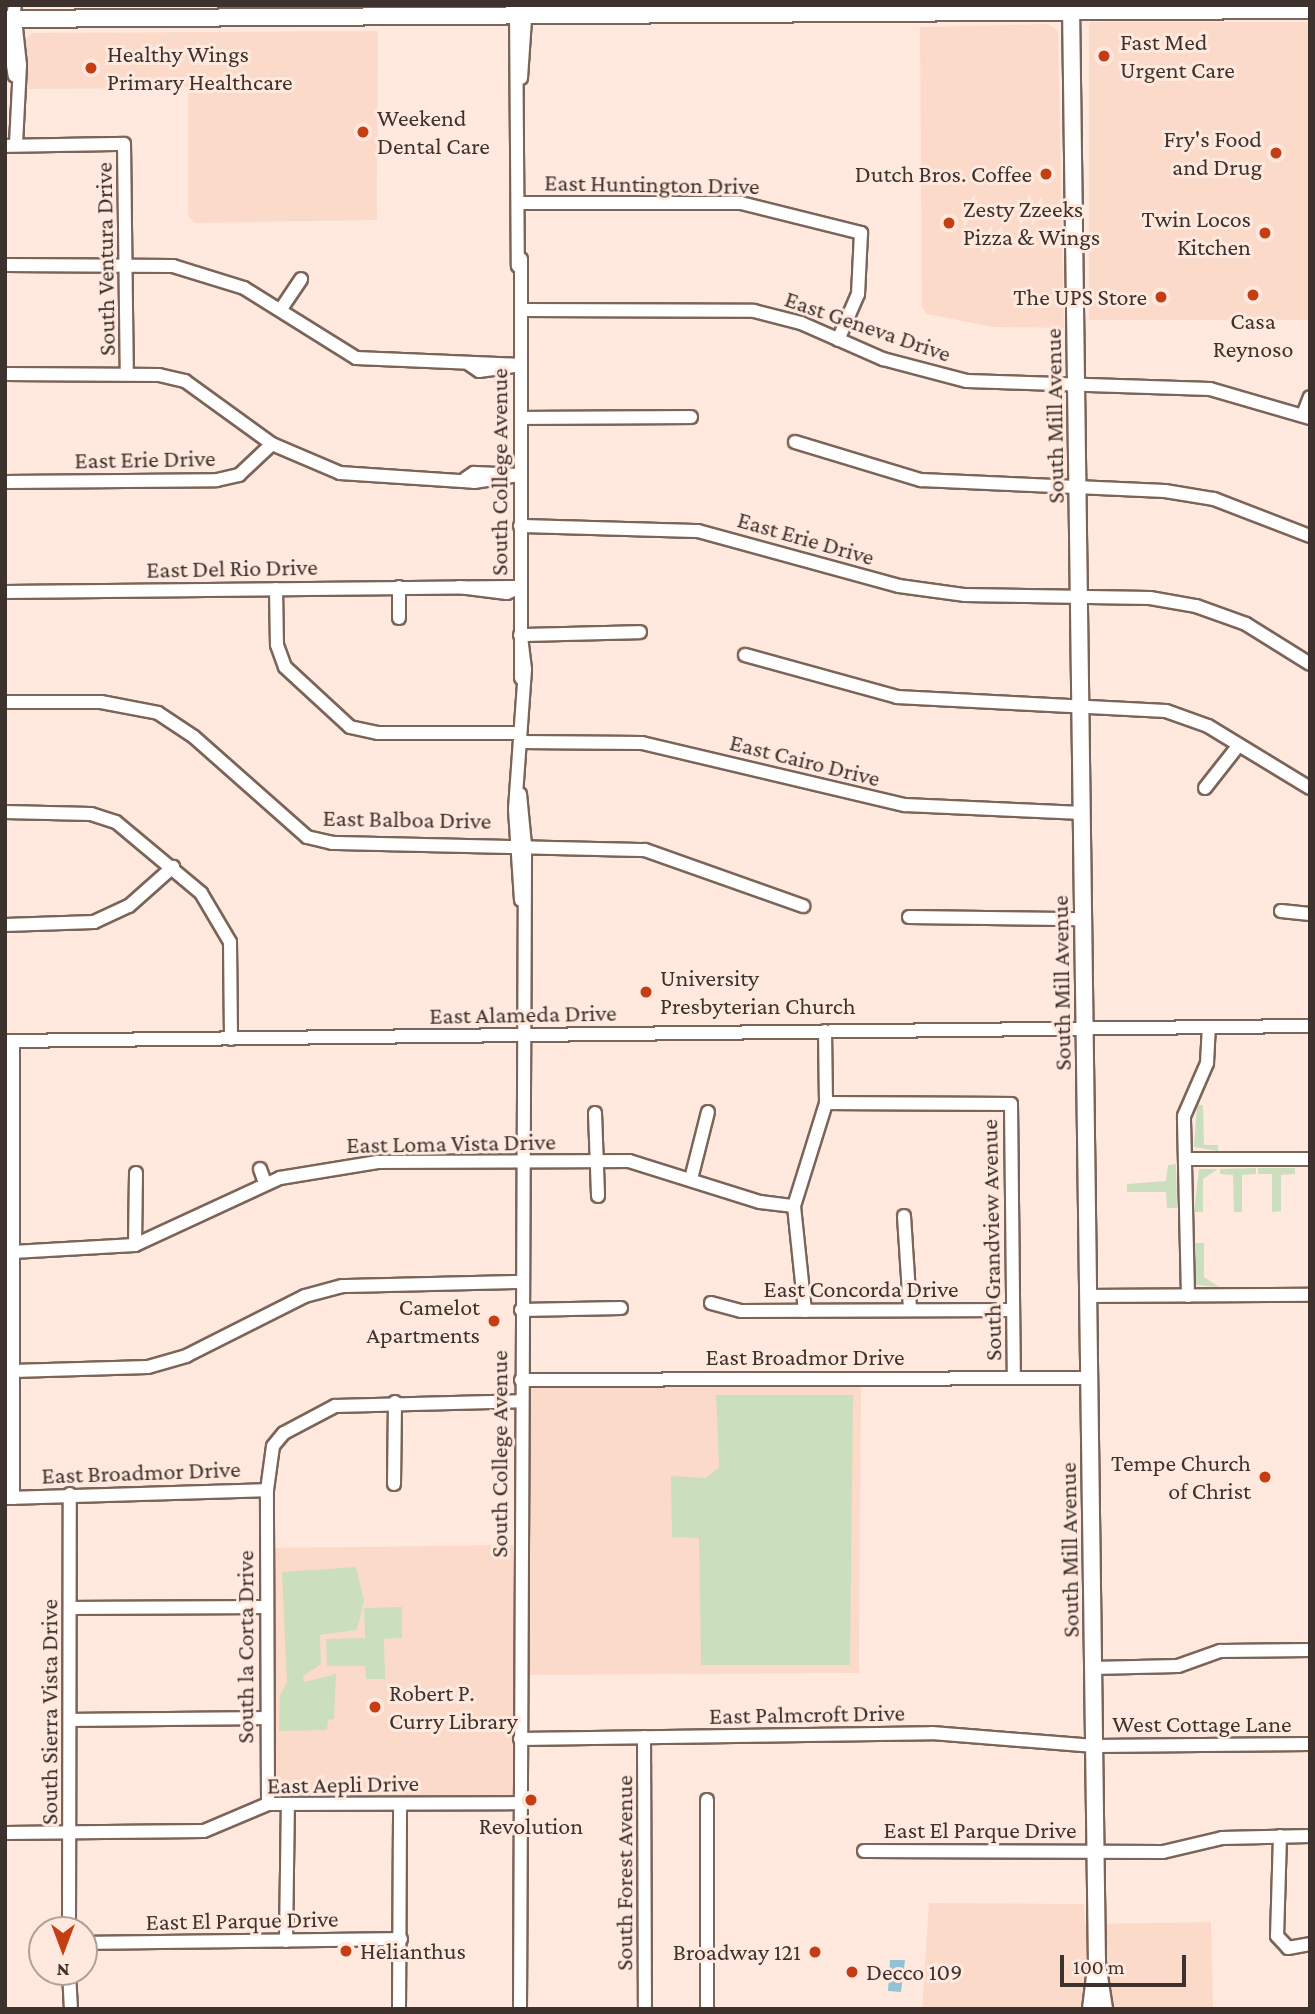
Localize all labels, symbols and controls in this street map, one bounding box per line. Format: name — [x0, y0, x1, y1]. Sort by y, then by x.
place label: Fast Med Urgent Care — [1120, 28, 1235, 84]
place label: Healthy Wings Primary Healthcare — [107, 40, 293, 96]
marker: Fast Med Urgent Care — [1094, 46, 1114, 66]
marker: Healthy Wings Primary Healthcare — [81, 58, 101, 78]
place label: Weekend Dental Care — [377, 104, 490, 160]
marker: Weekend Dental Care — [355, 124, 371, 140]
place label: Fry's Food and Drug — [1164, 125, 1262, 181]
marker: Fry's Food and Drug — [1268, 145, 1284, 161]
place label: Dutch Bros. Coffee — [855, 160, 1032, 188]
street label: South Ventura Drive — [89, 162, 121, 356]
marker: Dutch Bros. Coffee — [1038, 166, 1054, 182]
street label: East Huntington Drive — [544, 168, 760, 200]
place label: Zesty Zzeeks Pizza & Wings — [963, 195, 1100, 251]
place label: Twin Locos Kitchen — [1142, 205, 1251, 261]
marker: Zesty Zzeeks Pizza & Wings — [941, 215, 957, 231]
marker: Twin Locos Kitchen — [1257, 225, 1273, 241]
place label: The UPS Store — [1013, 283, 1147, 311]
street label: East Geneva Drive — [781, 284, 955, 368]
marker: Casa Reynoso — [1245, 287, 1261, 303]
marker: The UPS Store — [1153, 289, 1169, 305]
place label: Casa Reynoso — [1213, 307, 1293, 363]
street label: South Mill Avenue — [1038, 328, 1070, 504]
street label: South College Avenue — [485, 368, 513, 576]
street label: East Erie Drive — [74, 443, 216, 475]
street label: East Erie Drive — [734, 505, 878, 571]
street label: East Del Rio Drive — [146, 552, 318, 584]
street label: East Cairo Drive — [727, 727, 883, 793]
street label: East Balboa Drive — [322, 803, 492, 835]
street label: South Mill Avenue — [1045, 895, 1077, 1071]
place label: University Presbyterian Church — [660, 964, 856, 1020]
marker: University Presbyterian Church — [638, 984, 654, 1000]
street label: East Alameda Drive — [429, 998, 617, 1030]
street label: South Grandview Avenue — [974, 1119, 1008, 1361]
street label: East Loma Vista Drive — [346, 1127, 556, 1159]
street label: East Concorda Drive — [763, 1275, 959, 1303]
place label: Camelot Apartments — [366, 1293, 480, 1349]
marker: Camelot Apartments — [486, 1313, 502, 1329]
street label: East Broadmor Drive — [705, 1343, 905, 1371]
street label: South College Avenue — [485, 1350, 513, 1558]
place label: Tempe Church of Christ — [1111, 1449, 1251, 1505]
street label: East Broadmor Drive — [41, 1454, 241, 1490]
street label: South Mill Avenue — [1053, 1462, 1085, 1638]
marker: Tempe Church of Christ — [1257, 1469, 1273, 1485]
street label: South la Corta Drive — [231, 1550, 259, 1744]
street label: South Sierra Vista Drive — [35, 1599, 63, 1825]
place label: Robert P. Curry Library — [389, 1679, 518, 1735]
street label: East Palmcroft Drive — [709, 1698, 905, 1730]
marker: Robert P. Curry Library — [367, 1699, 383, 1715]
street label: West Cottage Lane — [1112, 1710, 1292, 1738]
street label: East Aepli Drive — [267, 1768, 419, 1800]
street label: South Forest Avenue — [610, 1775, 638, 1971]
marker: Revolution — [523, 1792, 539, 1808]
place label: Revolution — [479, 1812, 583, 1840]
street label: East El Parque Drive — [884, 1816, 1076, 1844]
street label: East El Parque Drive — [145, 1904, 339, 1936]
north arrow — [28, 1916, 98, 1986]
place label: Helianthus — [360, 1937, 466, 1965]
place label: Broadway 121 — [673, 1938, 801, 1966]
scale bar — [1063, 1940, 1189, 1984]
marker: Helianthus — [338, 1943, 354, 1959]
marker: Broadway 121 — [807, 1944, 823, 1960]
text: 100 m — [1073, 1955, 1125, 1979]
place label: Decco 109 — [866, 1958, 962, 1986]
text: N — [57, 1960, 69, 1981]
marker: Decco 109 — [844, 1964, 860, 1980]

